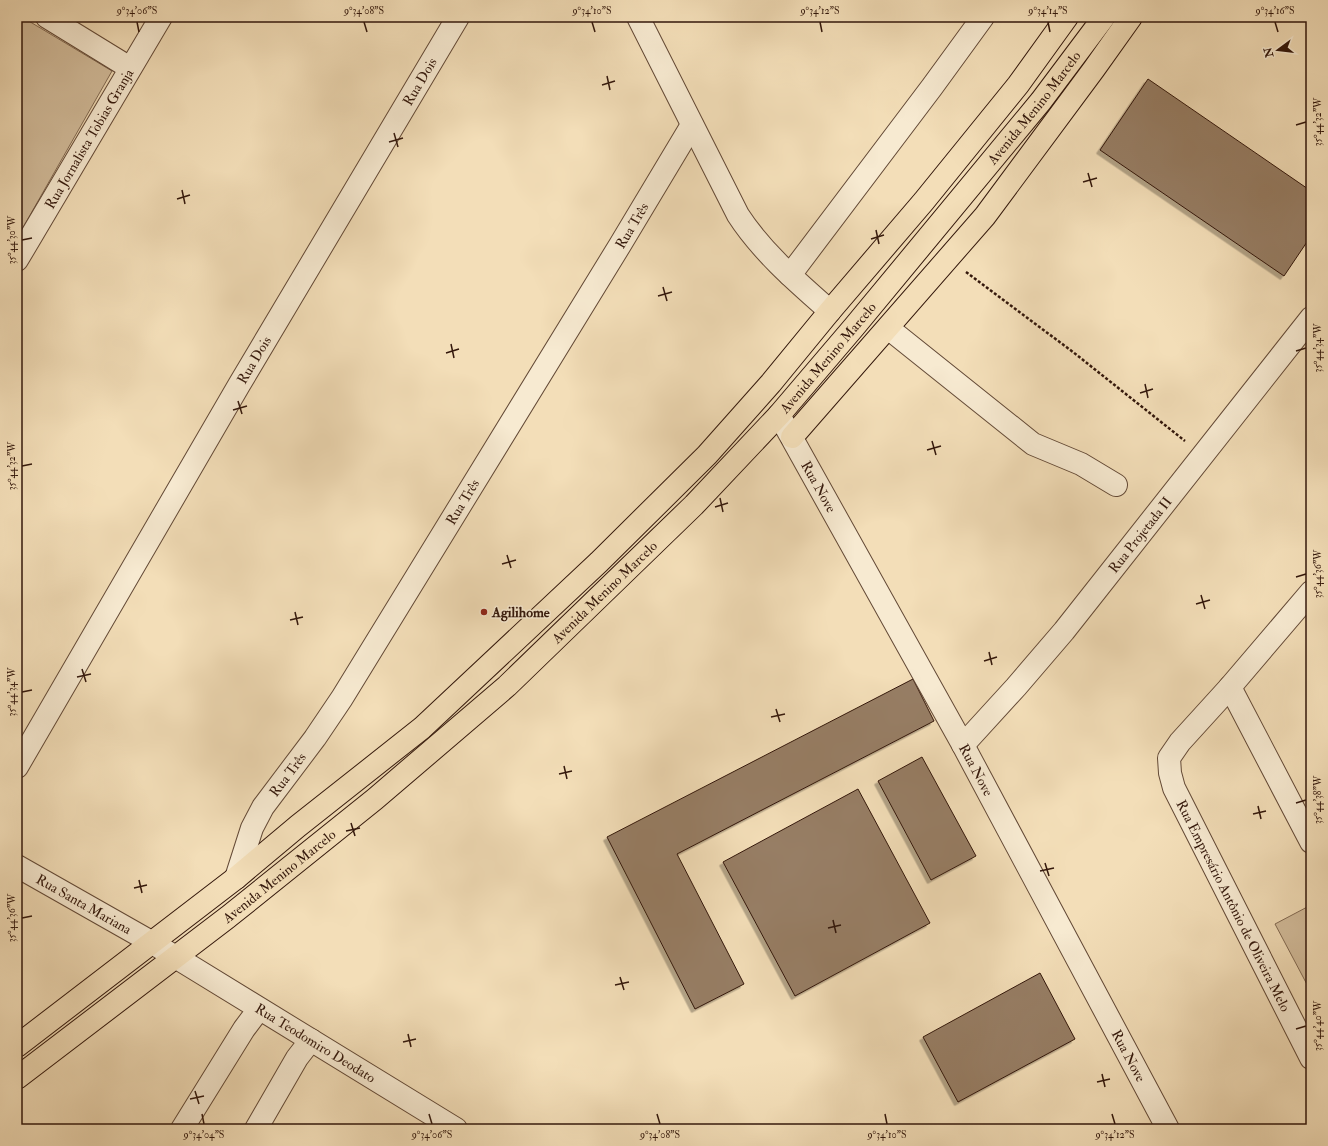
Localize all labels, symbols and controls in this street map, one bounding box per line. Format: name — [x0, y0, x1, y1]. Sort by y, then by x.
text: 9°34'06"S — [116, 5, 157, 17]
text: 9°34'08"S — [343, 5, 384, 17]
text: 9°34'10"S — [572, 5, 611, 17]
text: 9°34'12"S — [800, 5, 839, 17]
text: 9°34'14"S — [1027, 5, 1068, 17]
text: 9°34'16"S — [1255, 5, 1294, 17]
north arrow — [1258, 30, 1298, 70]
text: N — [1261, 45, 1277, 60]
street label: Avenida Menino Marcelo — [983, 47, 1084, 169]
street label: Rua Dois — [399, 54, 440, 108]
street label: Rua Jornalista Tobias Granja — [41, 65, 137, 212]
text: 35°44'32"W — [1312, 97, 1324, 146]
street label: Rua Três — [611, 199, 652, 252]
text: 35°44'30"W — [6, 215, 18, 264]
street label: Avenida Menino Marcelo — [775, 299, 880, 417]
text: 35°44'34"W — [1312, 323, 1324, 372]
street label: Rua Dois — [233, 333, 275, 387]
text: 35°44'32"W — [6, 441, 18, 490]
street label: Rua Nove — [798, 458, 840, 516]
street label: Rua Três — [442, 476, 483, 528]
street label: Rua Projetada II — [1105, 493, 1175, 576]
street label: Avenida Menino Marcelo — [547, 537, 661, 647]
text: 35°44'36"W — [1312, 549, 1324, 598]
place label: Agilihome — [491, 604, 550, 622]
marker: Agilihome — [479, 607, 489, 617]
text: 35°44'34"W — [6, 667, 18, 716]
street label: Rua Nove — [955, 741, 997, 799]
street label: Rua Três — [266, 749, 310, 800]
text: 35°44'38"W — [1312, 775, 1324, 824]
street label: Rua Empresário Antônio de Oliveira Melo — [1173, 797, 1295, 1014]
street label: Avenida Menino Marcelo — [219, 825, 339, 927]
street label: Rua Santa Mariana — [33, 870, 135, 938]
text: 35°44'36"W — [6, 893, 18, 942]
street label: Rua Teodomiro Deodato — [252, 1000, 379, 1086]
text: 35°44'40"W — [1312, 1000, 1324, 1051]
street label: Rua Nove — [1108, 1027, 1150, 1085]
text: 9°34'04"S — [183, 1129, 224, 1141]
text: 9°34'06"S — [411, 1129, 452, 1141]
text: 9°34'08"S — [639, 1129, 680, 1141]
text: 9°34'10"S — [867, 1129, 906, 1141]
text: 9°34'12"S — [1095, 1129, 1134, 1141]

